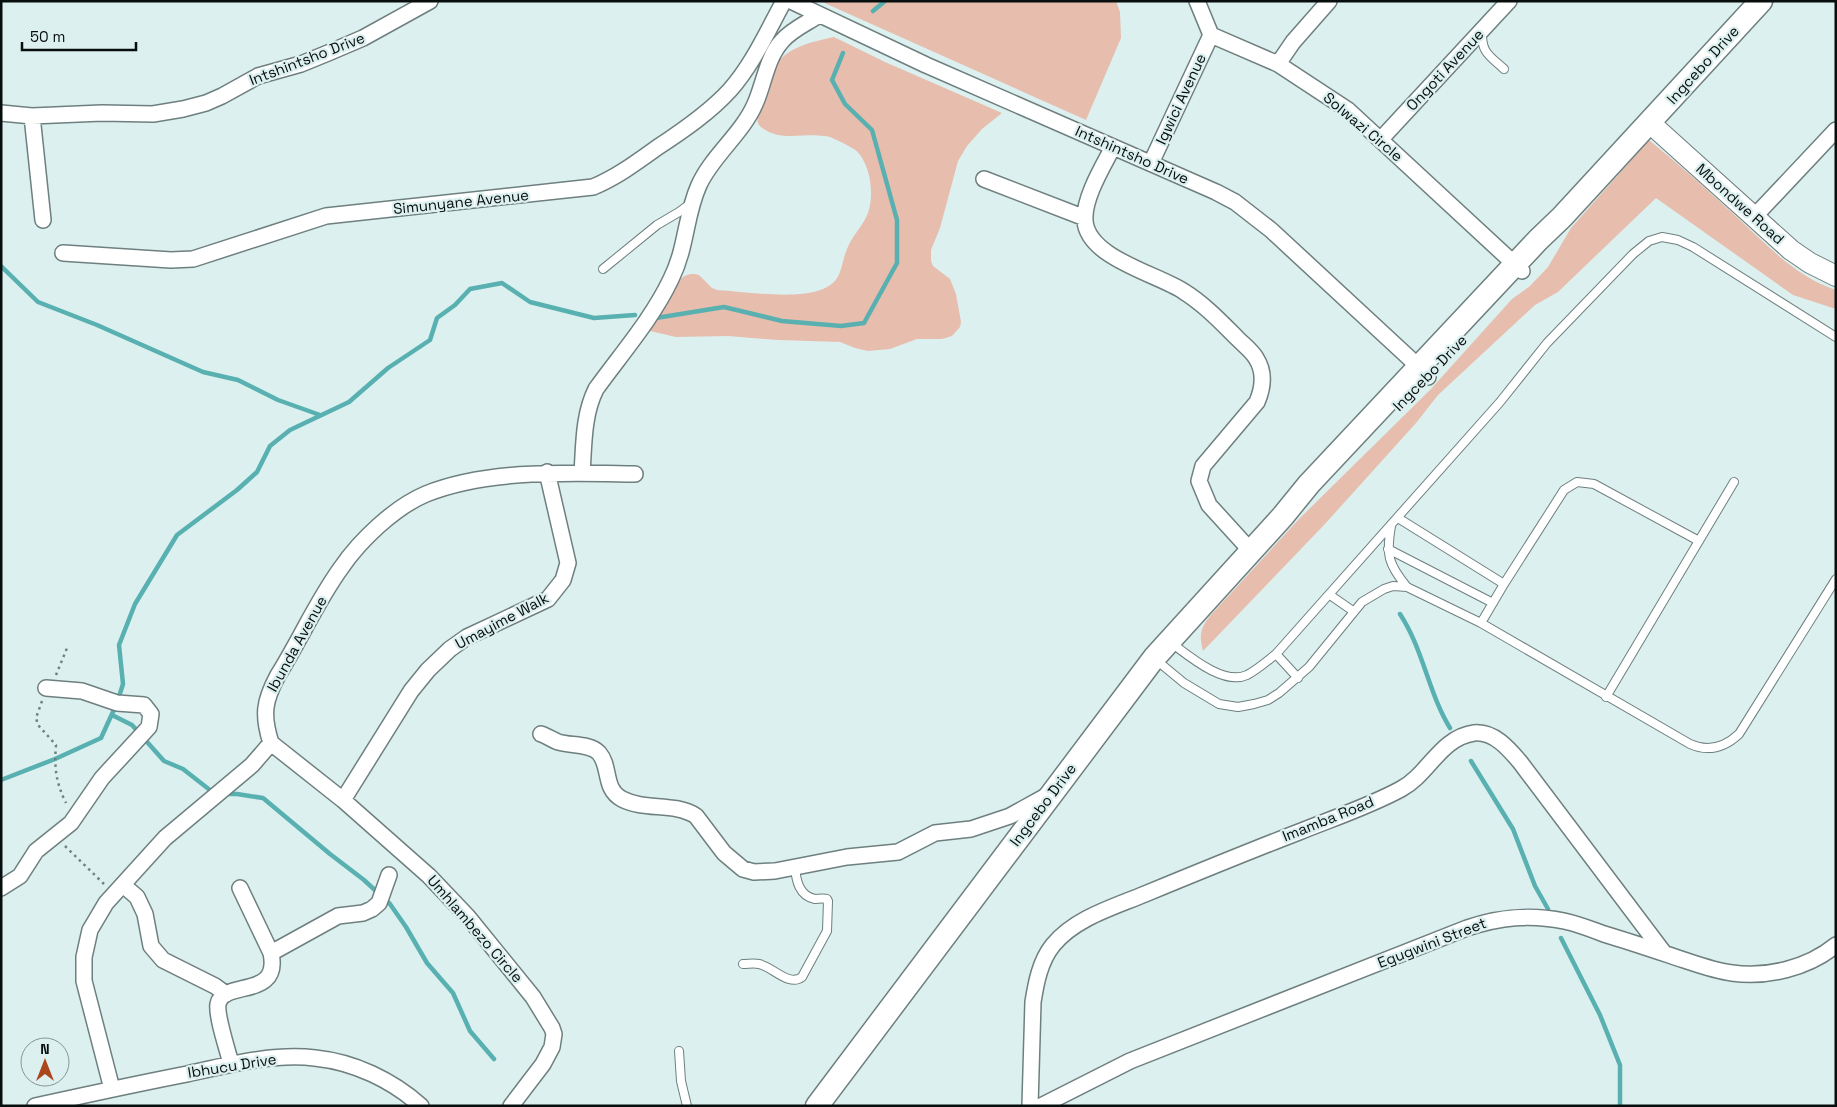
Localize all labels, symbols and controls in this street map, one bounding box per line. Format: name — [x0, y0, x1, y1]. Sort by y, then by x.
scale bar — [22, 20, 136, 52]
street label: Ingcebo Drive — [1662, 21, 1743, 108]
street label: Ongoti Avenue — [1402, 25, 1487, 115]
text: 50 m — [30, 27, 65, 46]
street label: Intshintsho Drive — [246, 28, 367, 89]
street label: Igwici Avenue — [1151, 50, 1210, 147]
street label: Solwazi Circle — [1320, 88, 1407, 166]
street label: Intshintsho Drive — [1072, 121, 1192, 188]
street label: Mbondwe Road — [1692, 159, 1788, 248]
street label: Simunyane Avenue — [392, 185, 530, 218]
street label: Ingcebo Drive — [1388, 330, 1471, 415]
street label: Umayime Walk — [452, 588, 552, 653]
street label: Ibunda Avenue — [262, 592, 331, 695]
street label: Ingcebo Drive — [1005, 759, 1080, 850]
street label: Imamba Road — [1279, 792, 1376, 846]
street label: Umhlambezo Circle — [423, 871, 527, 986]
street label: Egugwini Street — [1375, 913, 1489, 972]
north arrow — [20, 1037, 70, 1087]
text: N — [40, 1040, 50, 1058]
street label: Ibhucu Drive — [186, 1049, 278, 1082]

